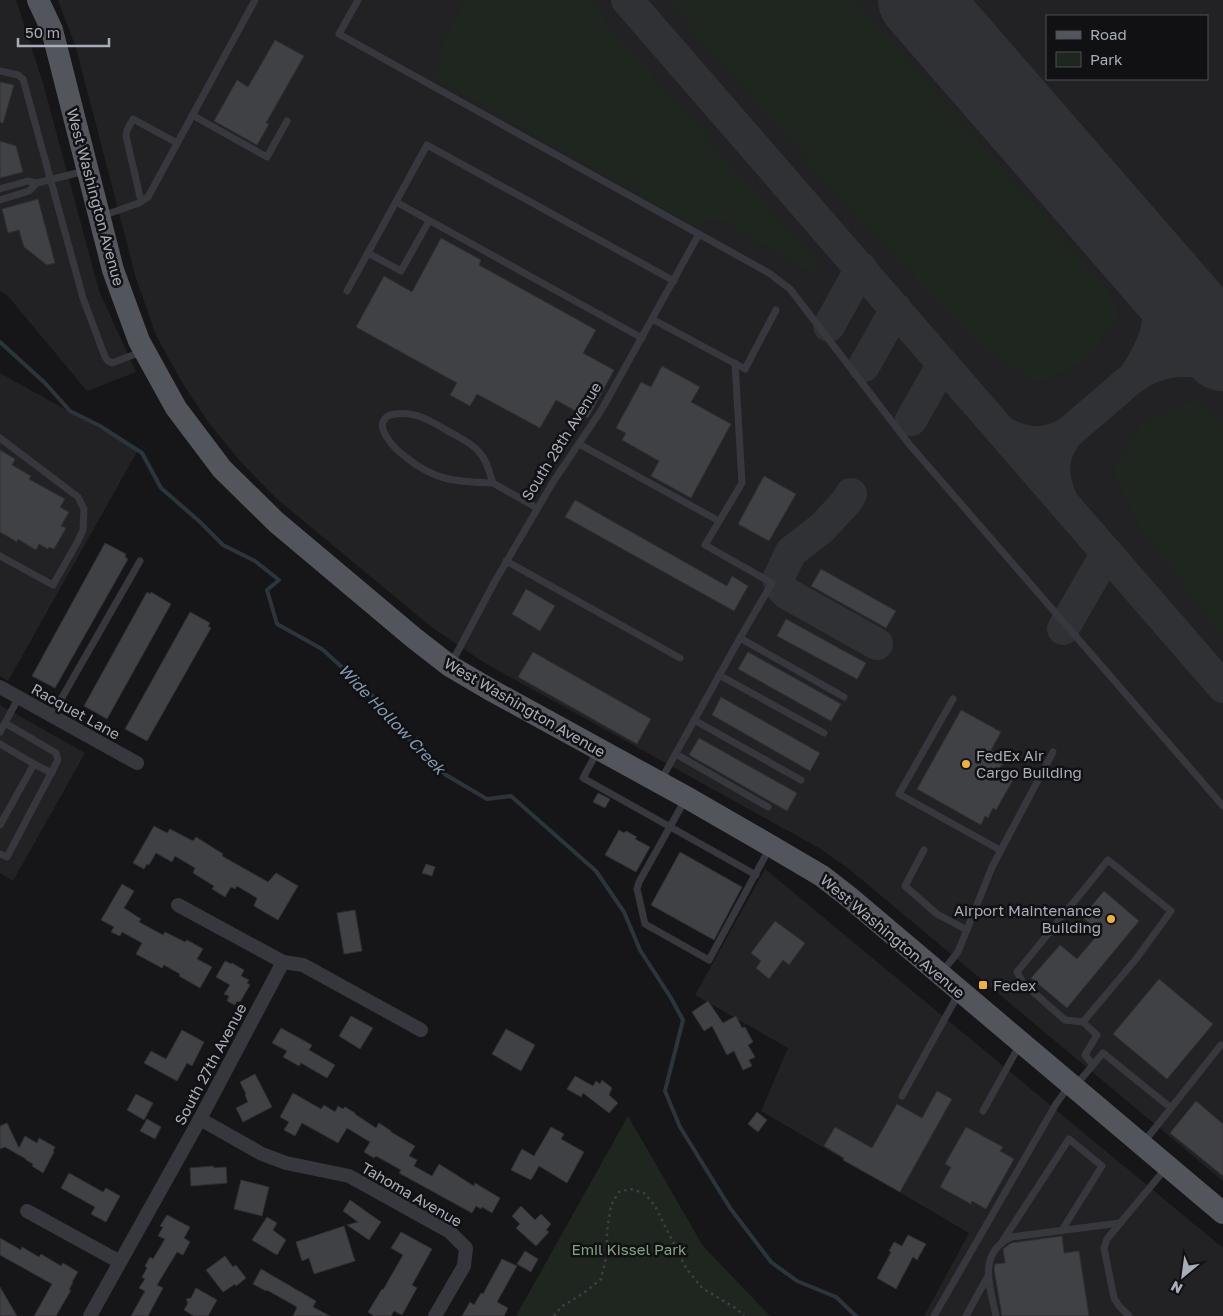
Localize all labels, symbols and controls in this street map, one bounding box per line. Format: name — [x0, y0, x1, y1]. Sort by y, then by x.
scale bar — [18, 15, 109, 47]
legend — [1046, 15, 1208, 80]
text: 50 m — [25, 23, 60, 41]
text: Road — [1090, 25, 1127, 43]
text: Park — [1090, 50, 1123, 68]
street label: West Washington Avenue — [64, 106, 128, 288]
street label: South 28th Avenue — [517, 378, 605, 504]
street label: West Washington Avenue — [441, 653, 609, 761]
water label: Wide Hollow Creek — [334, 660, 451, 780]
street label: Racquet Lane — [29, 679, 124, 743]
place label: FedEx Air Cargo Building — [976, 746, 1082, 781]
marker: FedEx Air Cargo Building — [960, 758, 972, 770]
street label: West Washington Avenue — [817, 870, 969, 1002]
place label: Airport Maintenance Building — [954, 901, 1101, 936]
marker: Airport Maintenance Building — [1105, 913, 1117, 925]
place label: Fedex — [993, 976, 1036, 994]
marker: Fedex — [977, 979, 989, 991]
street label: South 27th Avenue — [170, 1000, 250, 1128]
street label: Tahoma Avenue — [359, 1158, 466, 1230]
park label: Emil Kissel Park — [572, 1240, 687, 1258]
north arrow — [1158, 1251, 1208, 1301]
text: N — [1168, 1278, 1185, 1298]

